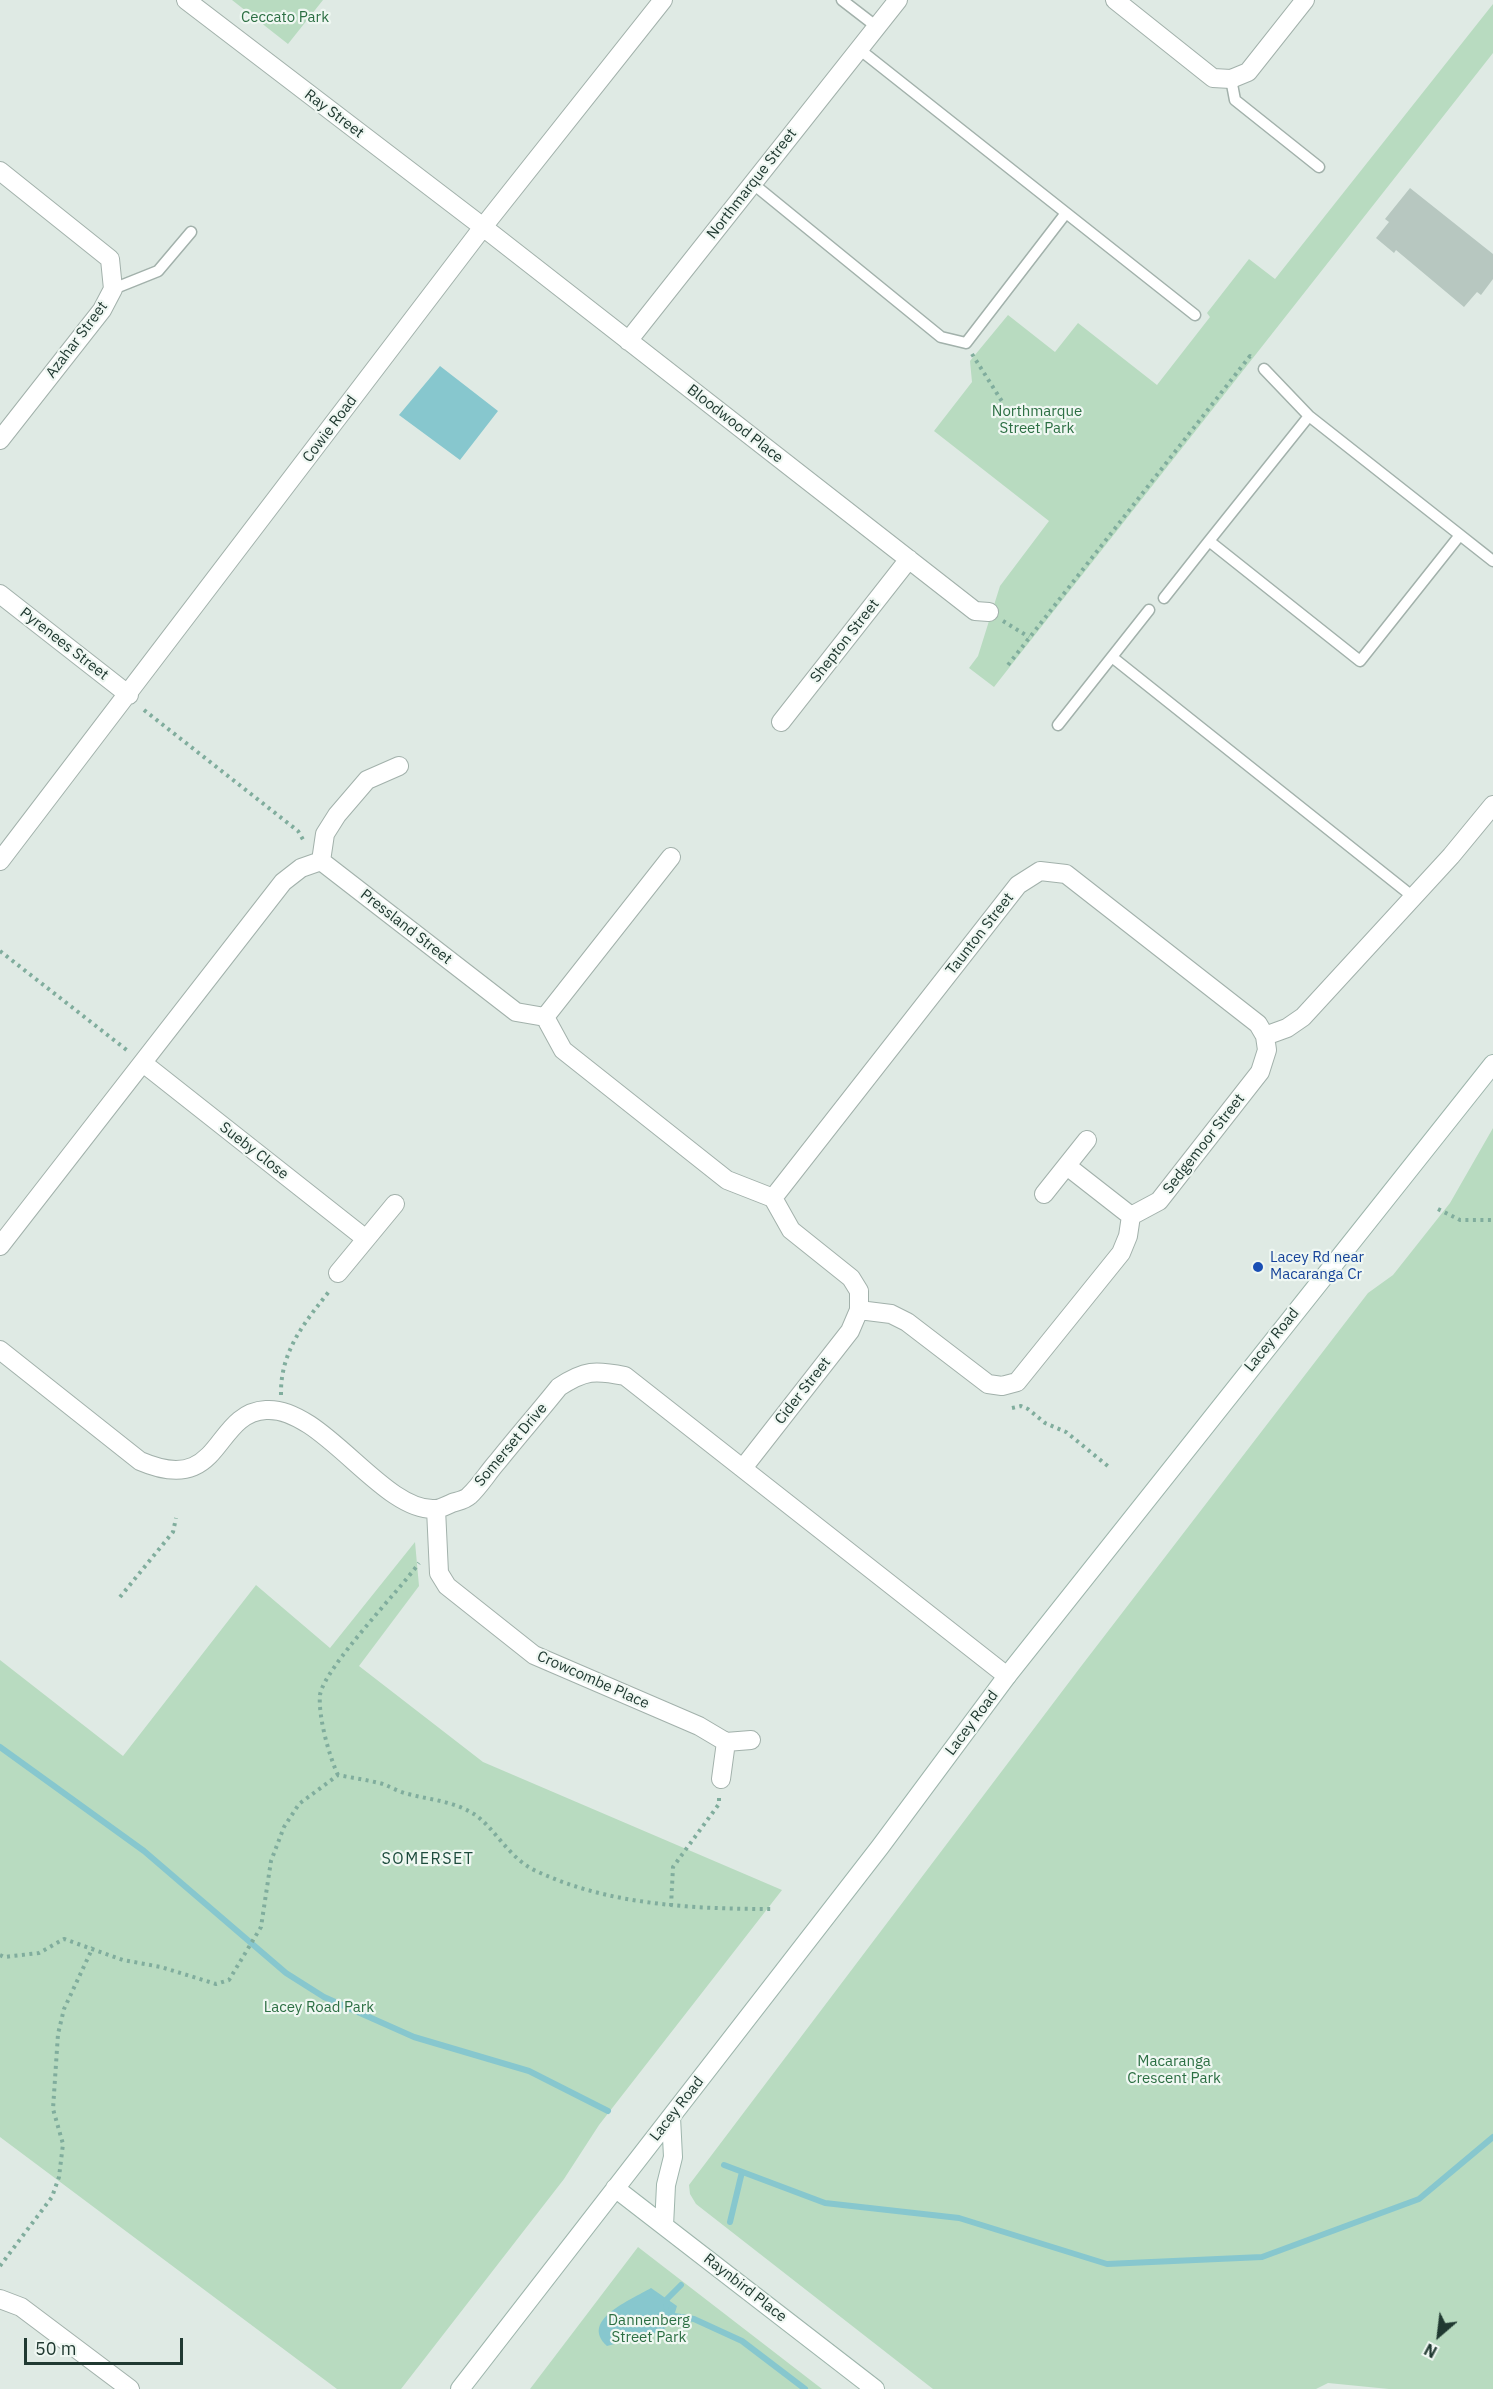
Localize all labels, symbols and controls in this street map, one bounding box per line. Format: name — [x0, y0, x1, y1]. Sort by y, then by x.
park label: Ceccato Park — [241, 9, 329, 27]
street label: Ray Street — [301, 86, 367, 142]
street label: Northmarque Street — [703, 125, 801, 243]
street label: Azahar Street — [42, 298, 112, 382]
street label: Bloodwood Place — [683, 381, 787, 467]
street label: Cowie Road — [299, 392, 361, 466]
park label: Northmarque Street Park — [992, 403, 1082, 438]
street label: Shepton Street — [807, 596, 883, 686]
street label: Pyrenees Street — [16, 604, 112, 684]
street label: Pressland Street — [357, 886, 455, 968]
street label: Taunton Street — [942, 889, 1018, 979]
street label: Sedgemoor Street — [1159, 1090, 1249, 1198]
street label: Sueby Close — [216, 1119, 292, 1183]
place label: Lacey Rd near Macaranga Cr — [1270, 1249, 1364, 1284]
marker: Lacey Rd near Macaranga Cr — [1251, 1260, 1265, 1274]
street label: Lacey Road — [1241, 1305, 1303, 1375]
street label: Cider Street — [771, 1354, 835, 1428]
street label: Somerset Drive — [471, 1400, 551, 1490]
street label: Crowcombe Place — [534, 1647, 652, 1713]
street label: Lacey Road — [942, 1687, 1002, 1759]
district label: SOMERSET — [382, 1849, 474, 1869]
park label: Lacey Road Park — [264, 1999, 374, 2017]
park label: Macaranga Crescent Park — [1127, 2053, 1221, 2088]
street label: Lacey Road — [646, 2073, 708, 2145]
street label: Raynbird Place — [700, 2250, 790, 2326]
north arrow — [1409, 2305, 1469, 2365]
park label: Dannenberg Street Park — [608, 2312, 690, 2347]
scale bar — [27, 2326, 186, 2364]
text: 50 m — [35, 2337, 77, 2360]
text: N — [1421, 2339, 1440, 2362]

